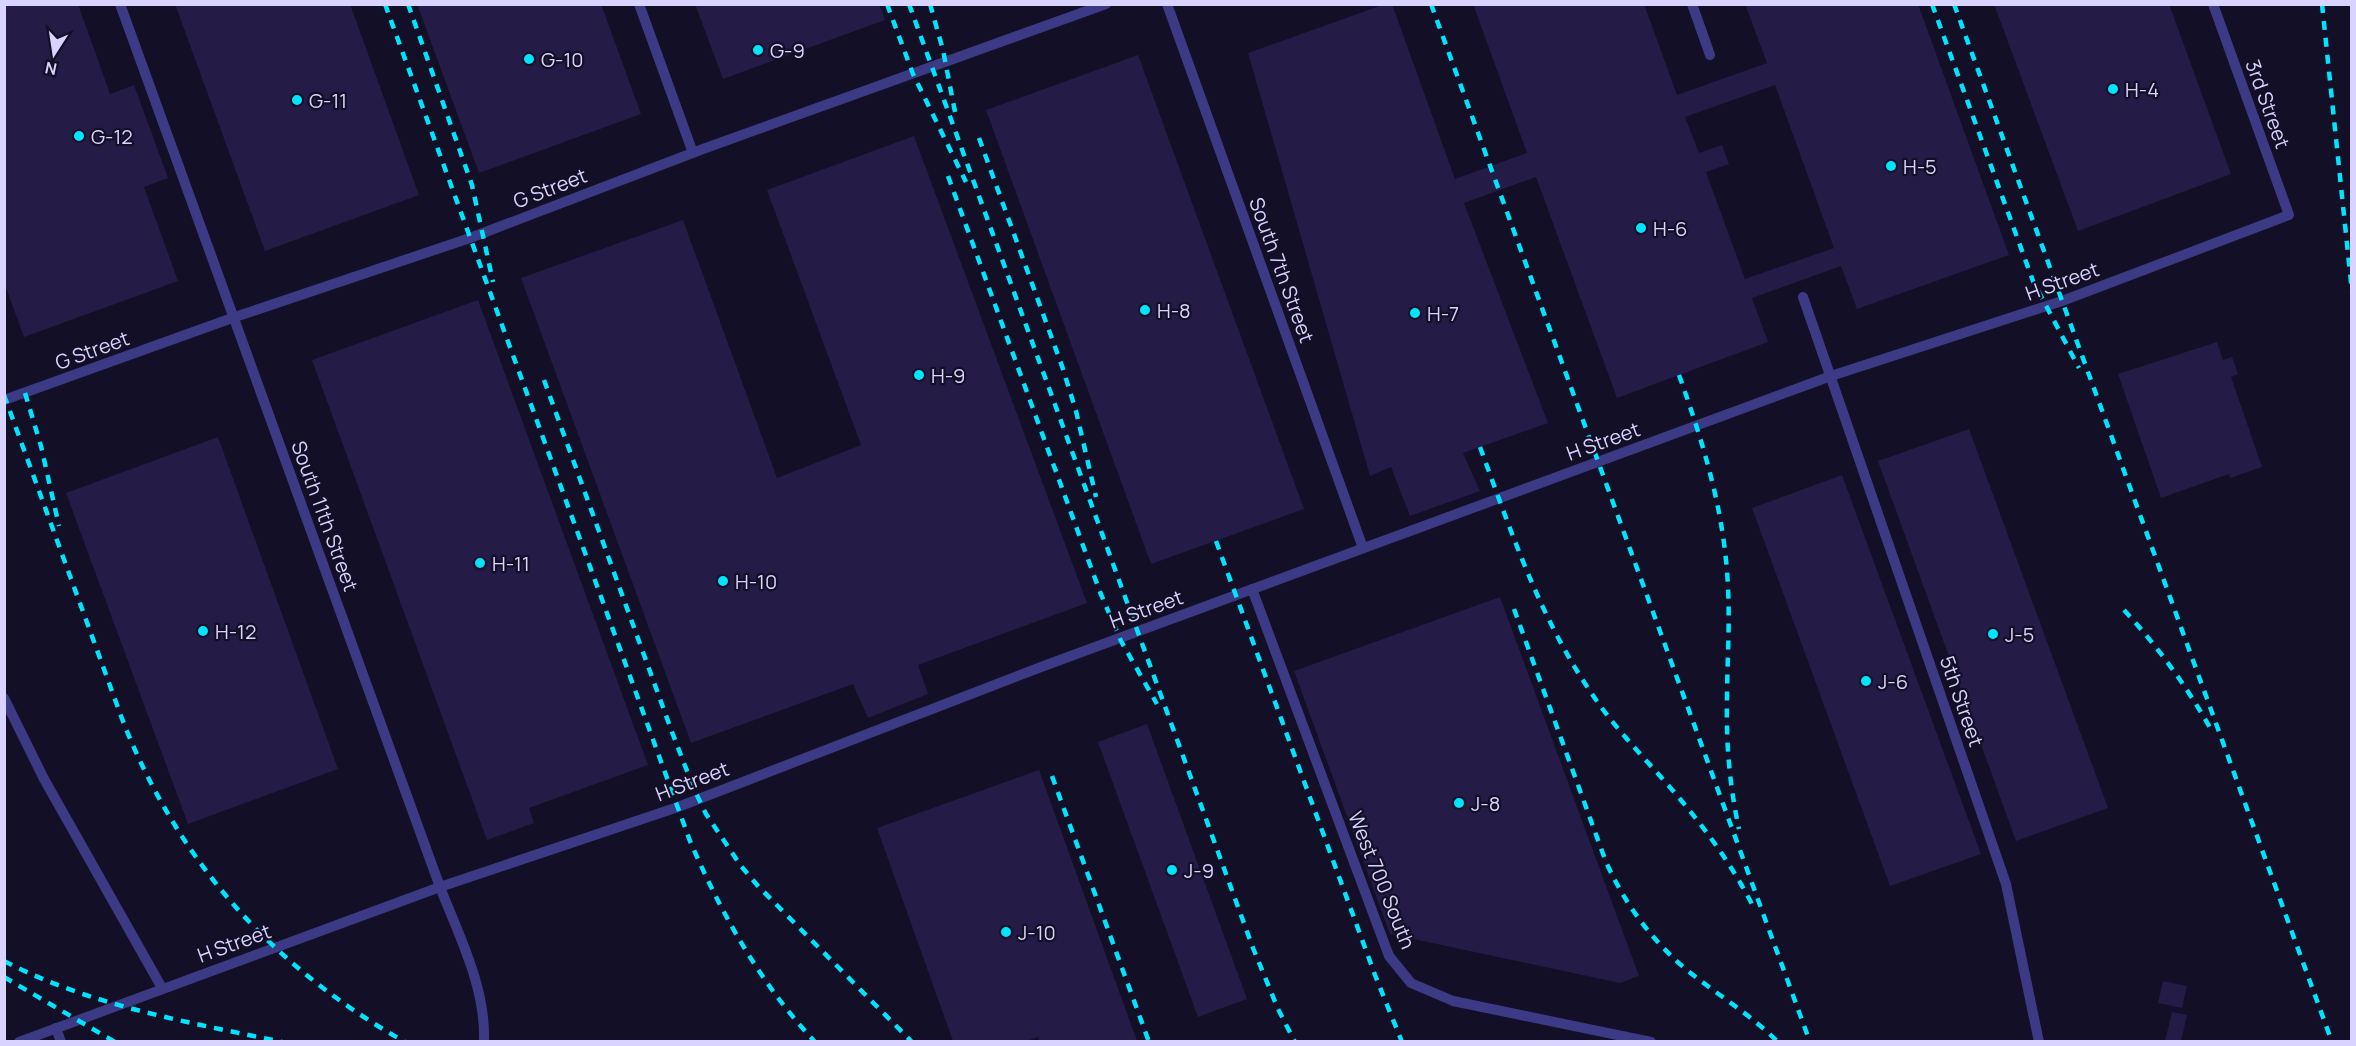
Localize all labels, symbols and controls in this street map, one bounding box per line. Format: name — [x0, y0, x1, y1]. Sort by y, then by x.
north arrow — [24, 24, 84, 84]
place label: G-9 — [770, 37, 805, 64]
marker: G-9 — [751, 43, 765, 57]
place label: G-10 — [541, 46, 584, 73]
marker: G-10 — [522, 52, 536, 66]
street label: 3rd Street — [2239, 56, 2297, 152]
text: N — [43, 57, 59, 81]
place label: H-4 — [2125, 76, 2159, 103]
marker: H-4 — [2106, 82, 2120, 96]
place label: G-11 — [309, 87, 347, 114]
marker: G-11 — [290, 93, 304, 107]
place label: G-12 — [91, 123, 133, 150]
marker: G-12 — [72, 129, 86, 143]
place label: H-5 — [1903, 153, 1937, 180]
marker: H-5 — [1884, 159, 1898, 173]
street label: G Street — [509, 162, 591, 214]
street label: South 7th Street — [1243, 194, 1321, 346]
place label: H-6 — [1653, 215, 1688, 242]
marker: H-6 — [1634, 221, 1648, 235]
street label: H Street — [2021, 255, 2103, 307]
place label: H-8 — [1157, 297, 1191, 324]
place label: H-7 — [1427, 300, 1459, 327]
marker: H-8 — [1138, 303, 1152, 317]
marker: H-7 — [1408, 306, 1422, 320]
street label: G Street — [51, 324, 133, 376]
place label: H-9 — [931, 362, 966, 389]
marker: H-9 — [912, 368, 926, 382]
street label: H Street — [1562, 415, 1644, 467]
street label: South 11th Street — [285, 437, 365, 595]
place label: H-11 — [492, 550, 530, 577]
marker: H-11 — [473, 556, 487, 570]
place label: H-10 — [735, 568, 777, 595]
marker: H-10 — [716, 574, 730, 588]
street label: H Street — [1105, 583, 1187, 635]
place label: H-12 — [215, 618, 256, 645]
place label: J-5 — [2005, 621, 2034, 648]
marker: H-12 — [196, 624, 210, 638]
marker: J-5 — [1986, 627, 2000, 641]
street label: 5th Street — [1934, 652, 1990, 750]
place label: J-6 — [1878, 668, 1908, 695]
marker: J-6 — [1859, 674, 1873, 688]
street label: H Street — [651, 755, 733, 807]
place label: J-8 — [1471, 790, 1500, 817]
marker: J-8 — [1452, 796, 1466, 810]
street label: West 700 South — [1342, 807, 1422, 953]
place label: J-9 — [1184, 857, 1214, 884]
marker: J-9 — [1165, 863, 1179, 877]
street label: H Street — [193, 917, 275, 969]
place label: J-10 — [1018, 919, 1056, 946]
marker: J-10 — [999, 925, 1013, 939]

